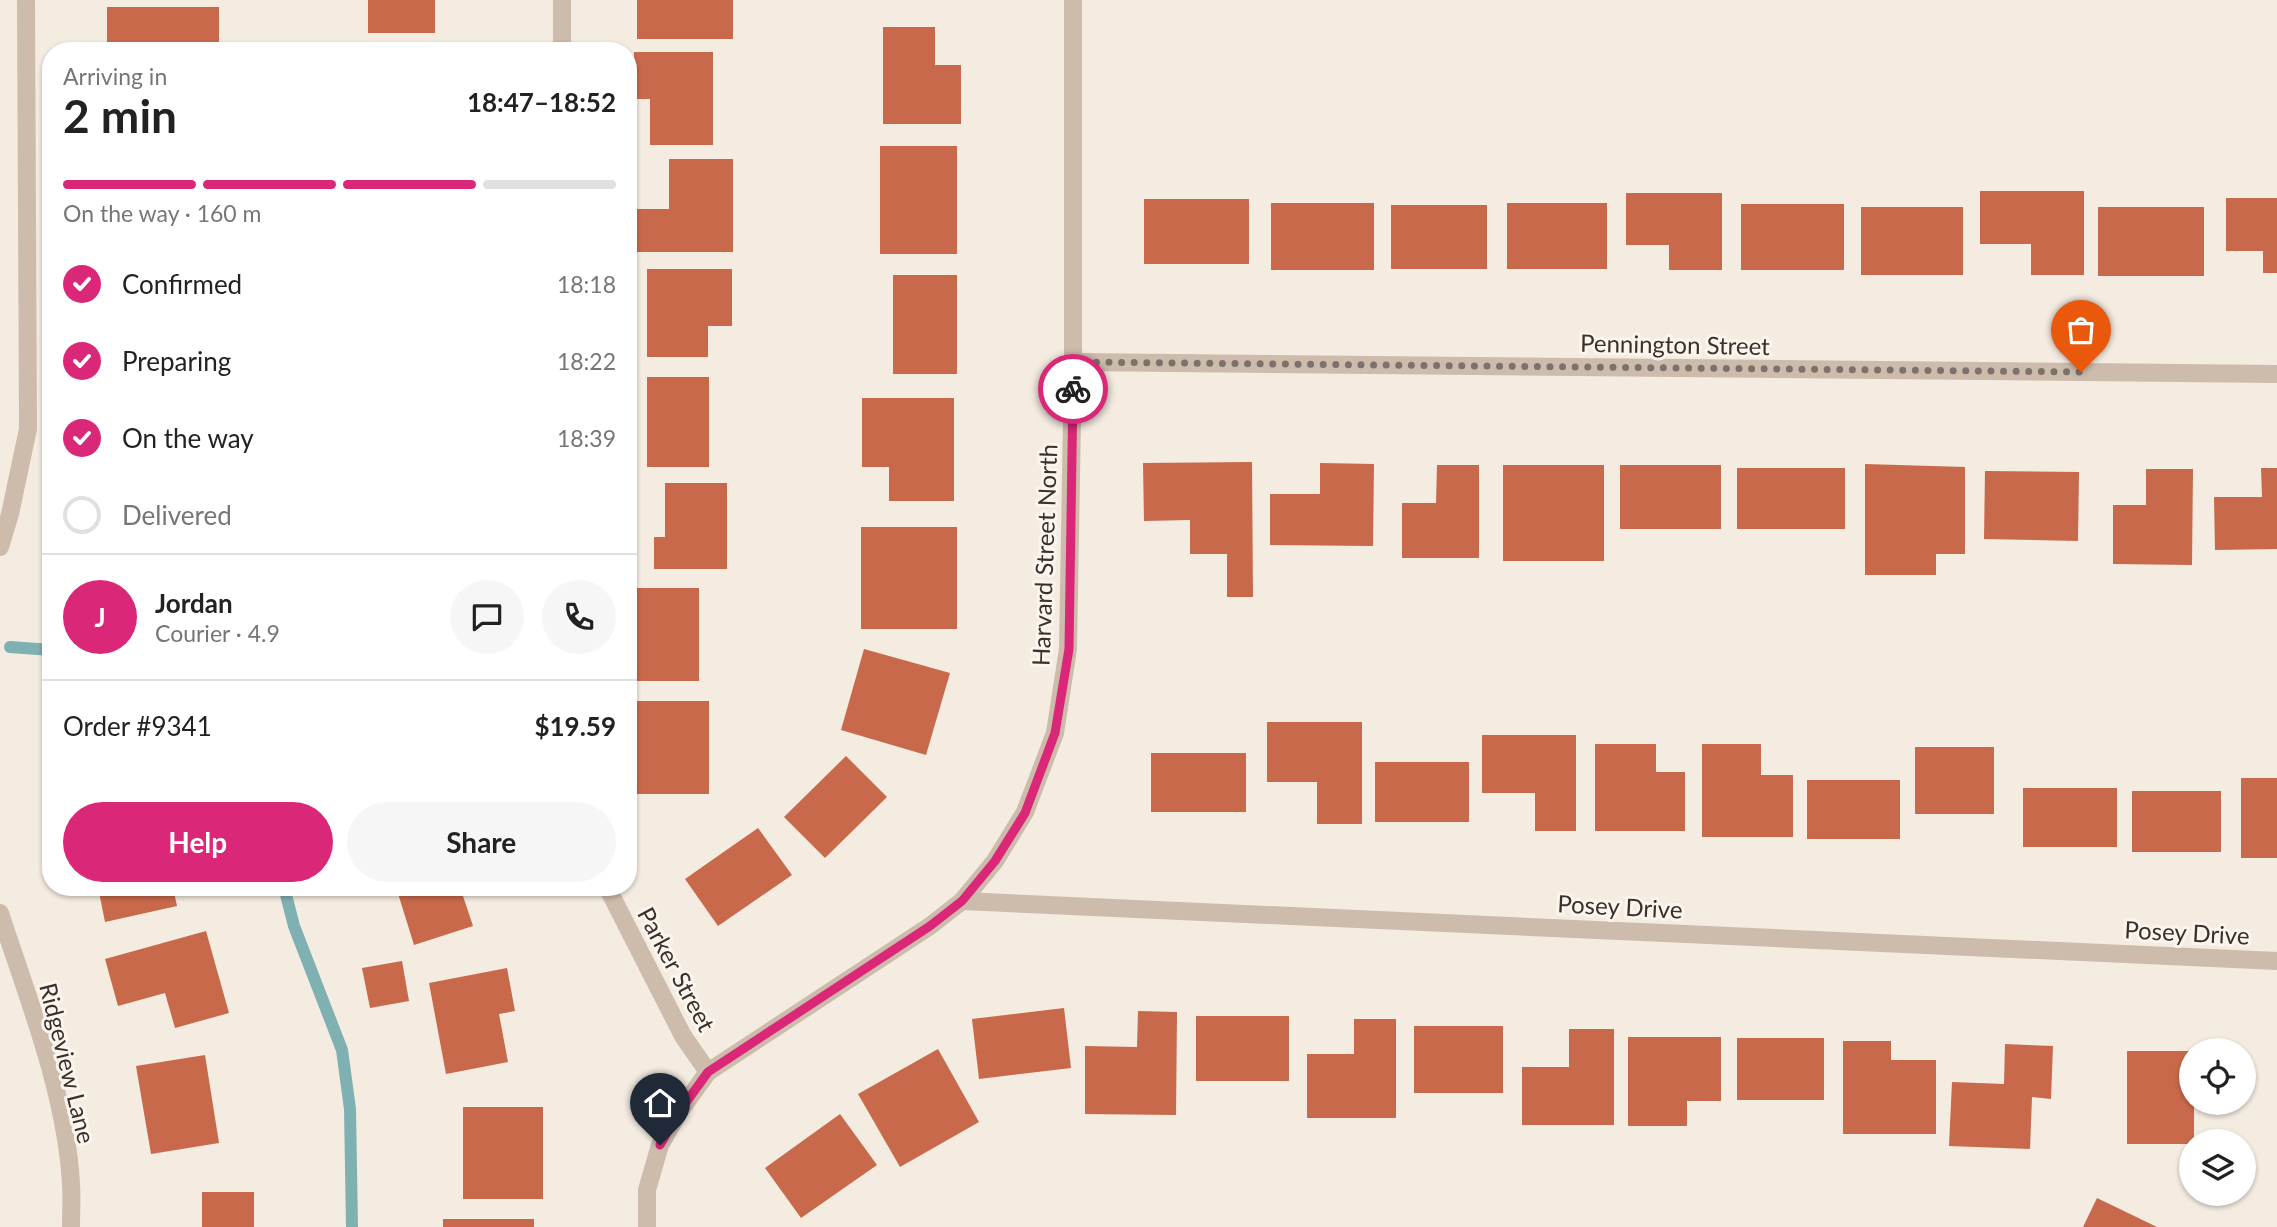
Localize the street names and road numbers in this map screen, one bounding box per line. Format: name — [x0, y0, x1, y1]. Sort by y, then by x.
street label: Pennington Street — [1580, 328, 1771, 360]
street label: Harvard Street North — [1026, 443, 1062, 667]
street label: Posey Drive — [1557, 888, 1683, 924]
street label: Parker Street — [632, 902, 722, 1036]
street label: Posey Drive — [2124, 914, 2250, 950]
street label: Ridgeview Lane — [34, 980, 102, 1146]

